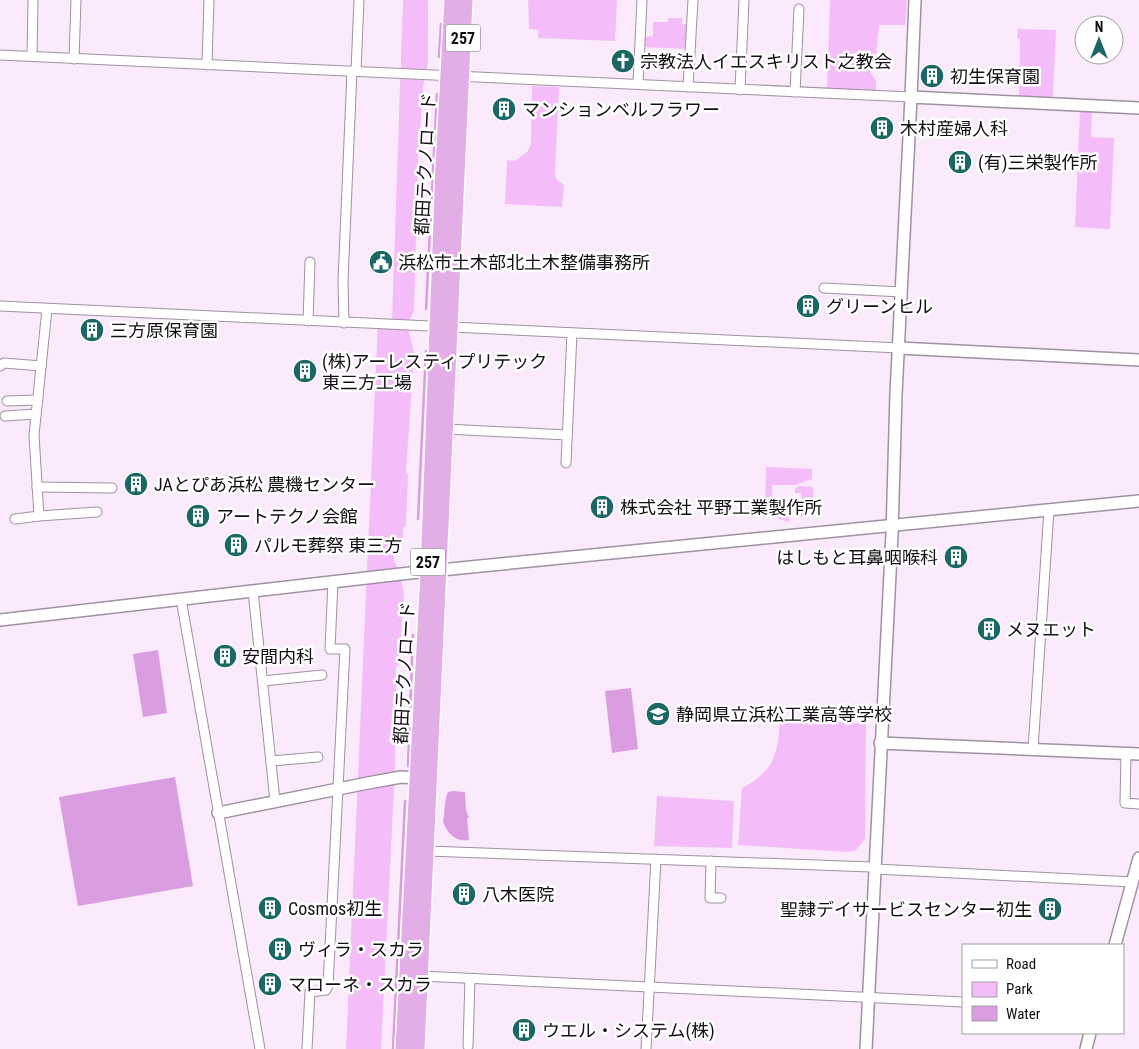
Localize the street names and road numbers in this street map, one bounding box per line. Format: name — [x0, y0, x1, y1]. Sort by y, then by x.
road number: 257 — [446, 24, 480, 52]
street label: 都田テクノロード — [411, 92, 439, 236]
road number: 257 — [410, 548, 446, 576]
street label: 都田テクノロード — [390, 601, 418, 745]

